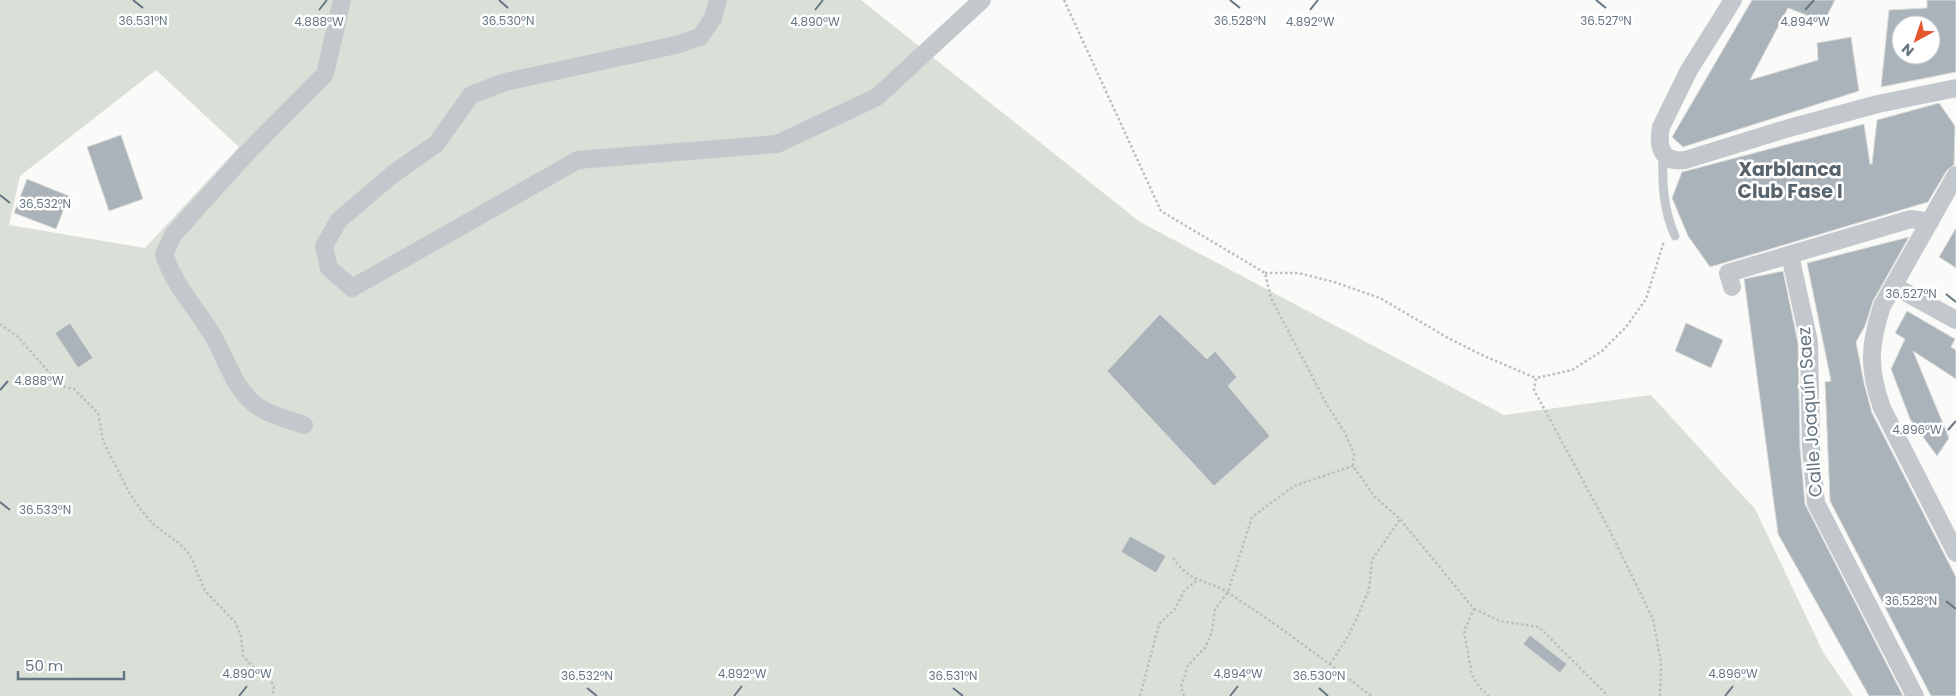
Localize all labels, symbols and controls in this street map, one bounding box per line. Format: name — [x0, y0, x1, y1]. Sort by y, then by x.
text: 36.531°N — [118, 12, 168, 29]
text: 36.530°N — [482, 12, 534, 29]
text: 36.528°N — [1214, 12, 1266, 29]
text: 36.527°N — [1580, 12, 1632, 29]
text: 4.888°W — [294, 13, 344, 30]
text: 4.890°W — [790, 13, 840, 30]
text: 4.892°W — [1286, 13, 1335, 30]
text: 4.894°W — [1780, 13, 1830, 30]
north arrow — [1891, 15, 1941, 65]
text: N — [1897, 39, 1918, 61]
district label: Xarblanca Club Fase I — [1737, 156, 1843, 205]
text: 36.532°N — [19, 195, 71, 212]
text: 36.527°N — [1885, 285, 1937, 302]
street label: Calle Joaquín Saez — [1791, 326, 1828, 498]
text: 4.888°W — [14, 372, 64, 389]
text: 4.896°W — [1892, 421, 1942, 438]
text: 36.533°N — [19, 501, 71, 518]
text: 36.528°N — [1885, 592, 1937, 609]
scale bar — [18, 648, 124, 680]
text: 50 m — [25, 655, 63, 676]
text: 4.890°W — [222, 665, 272, 682]
text: 4.892°W — [718, 665, 767, 682]
text: 4.894°W — [1213, 665, 1263, 682]
text: 4.896°W — [1708, 665, 1758, 682]
text: 36.532°N — [561, 667, 613, 684]
text: 36.531°N — [928, 667, 978, 684]
text: 36.530°N — [1293, 667, 1345, 684]

